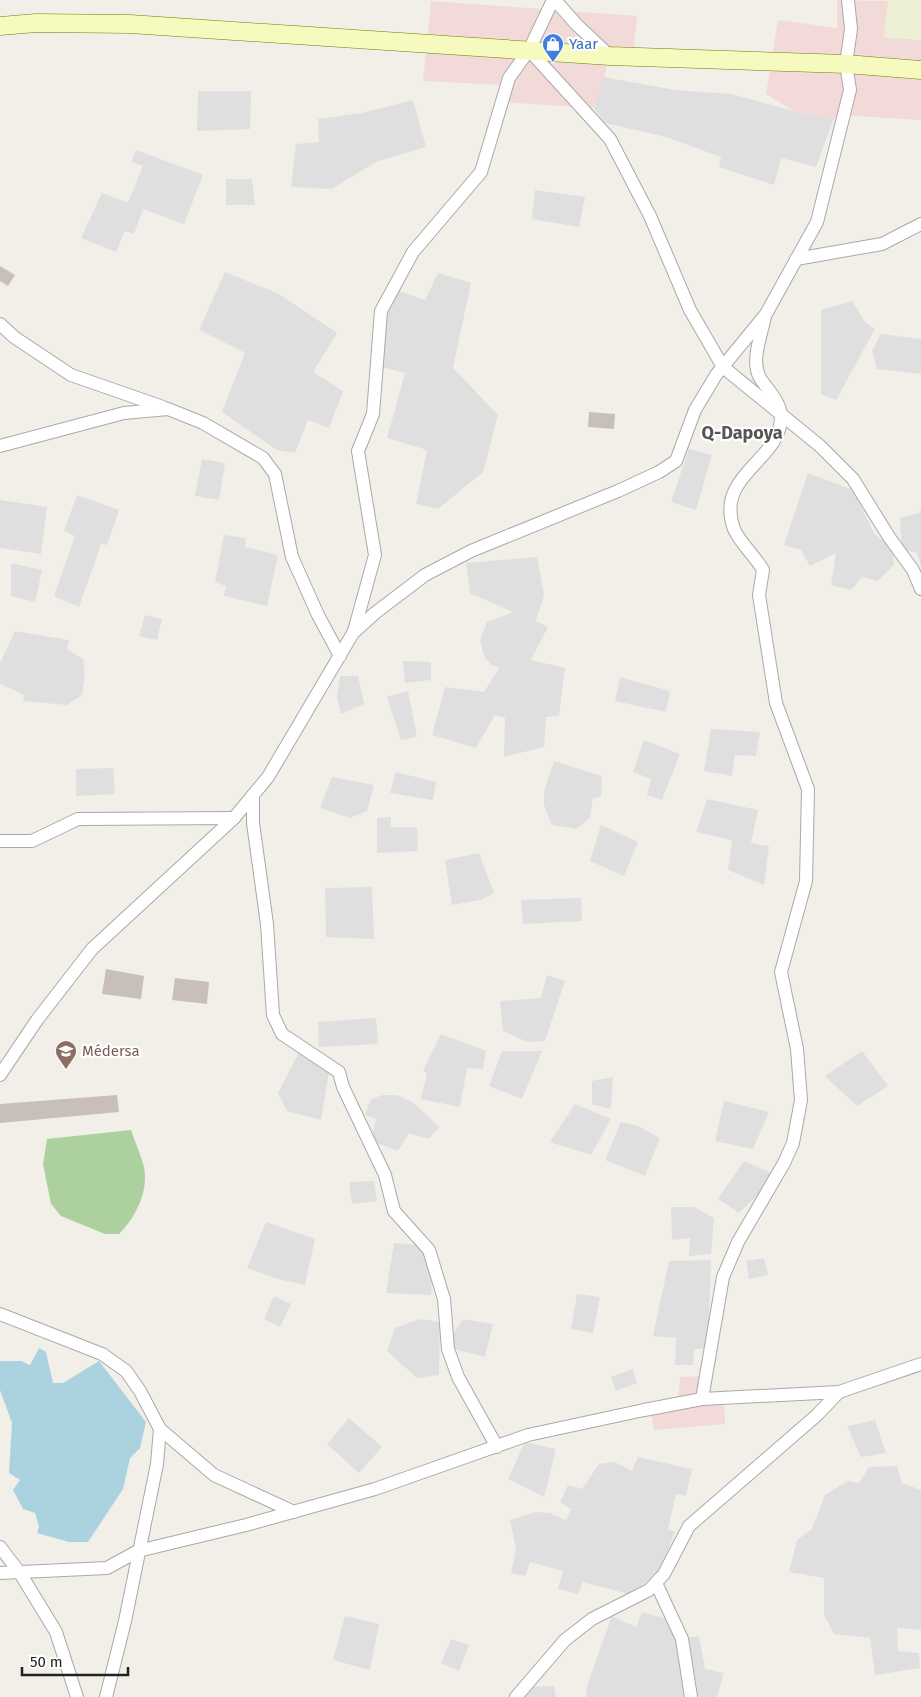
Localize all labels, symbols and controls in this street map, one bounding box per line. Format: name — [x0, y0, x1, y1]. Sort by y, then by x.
shop icon: Yaar — [541, 32, 565, 63]
place label: Yaar — [569, 35, 598, 53]
district label: Q-Dapoya — [701, 422, 783, 444]
school or university icon: Médersa — [54, 1039, 78, 1070]
place label: Médersa — [82, 1042, 140, 1060]
scale bar — [22, 1644, 129, 1676]
text: 50 m — [30, 1653, 63, 1671]

